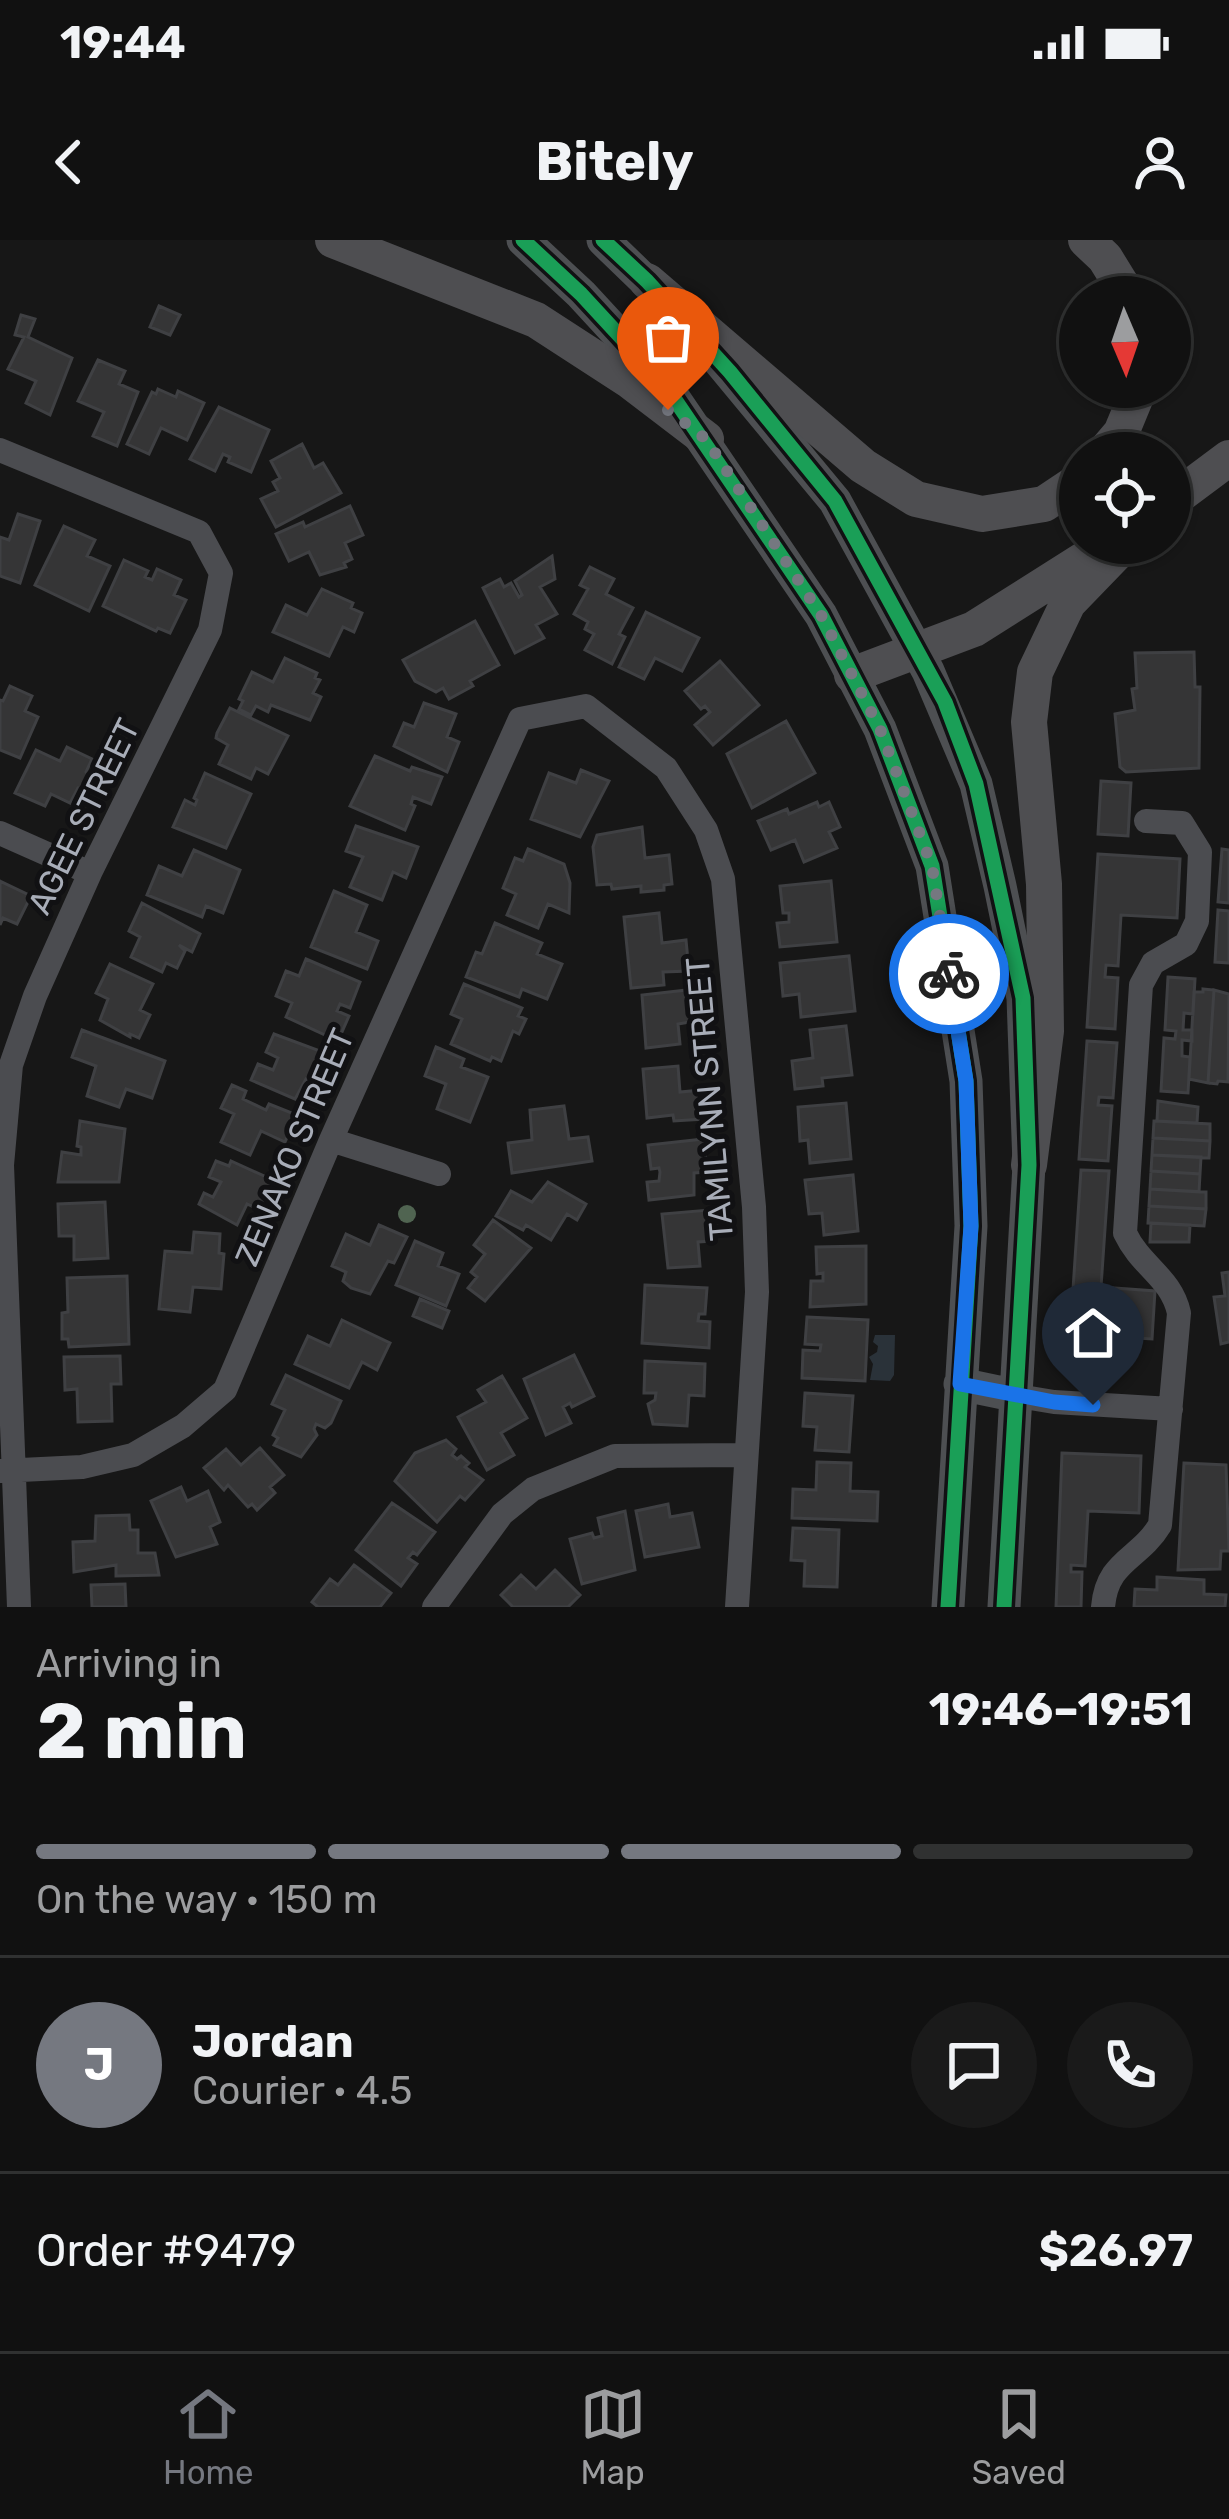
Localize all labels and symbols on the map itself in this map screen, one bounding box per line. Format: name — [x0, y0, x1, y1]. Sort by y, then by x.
north arrow — [1059, 276, 1191, 408]
pin — [617, 287, 719, 410]
street label: AGEE STREET — [19, 712, 148, 920]
courier — [889, 914, 1009, 1034]
street label: TAMILYNN STREET — [678, 956, 741, 1242]
street label: ZENAKO STREET — [227, 1023, 362, 1272]
pin — [1042, 1282, 1144, 1405]

